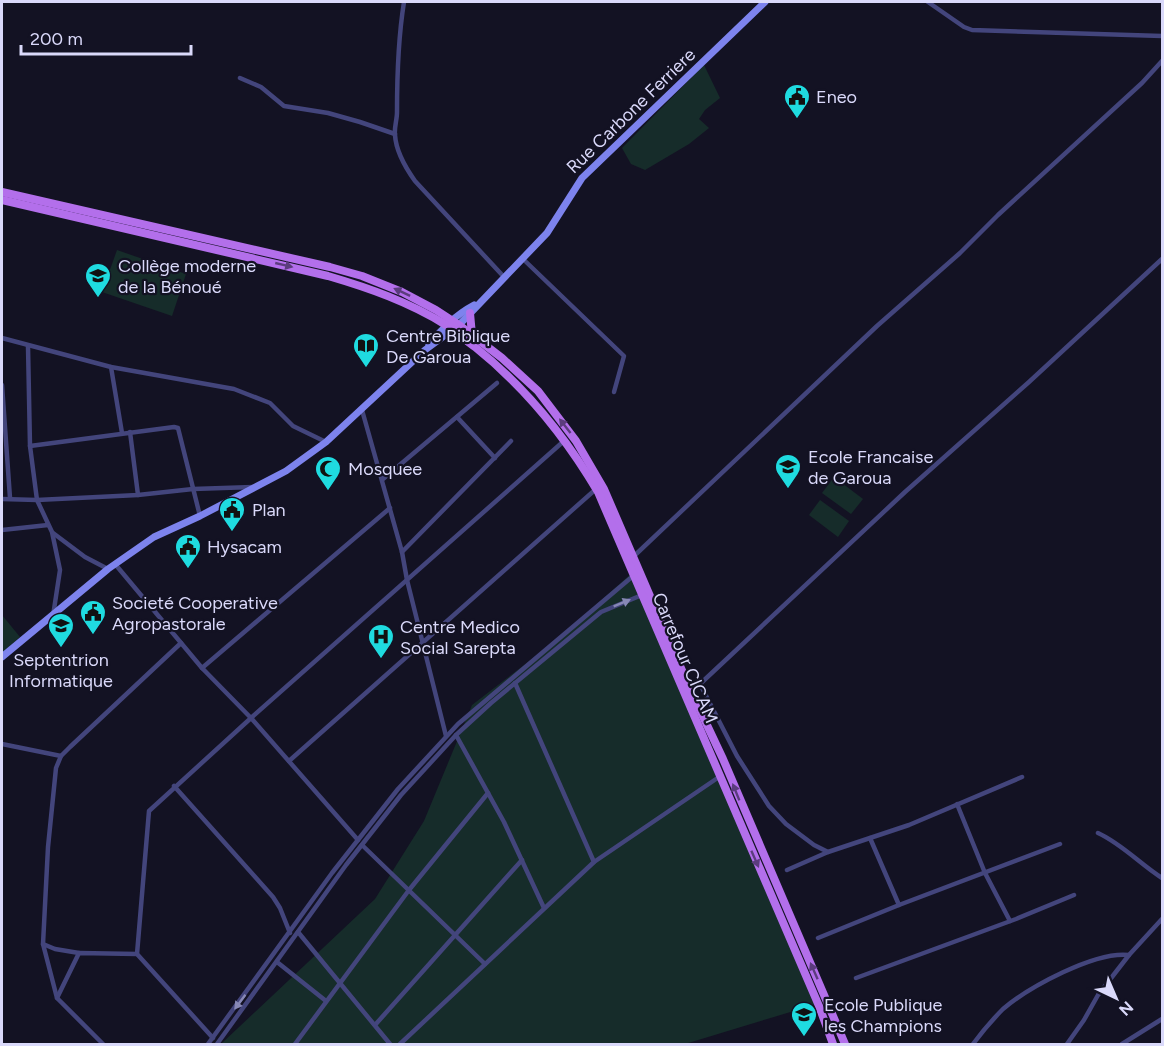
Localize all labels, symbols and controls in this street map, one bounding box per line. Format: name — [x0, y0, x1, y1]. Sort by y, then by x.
scale bar — [21, 18, 190, 56]
text: 200 m — [30, 28, 83, 50]
street label: Rue Carbone Ferriere — [562, 44, 700, 178]
public building icon: Eneo — [782, 82, 812, 120]
place label: Eneo — [816, 86, 857, 108]
place label: Collège moderne de la Bénoué — [118, 255, 256, 298]
school or university icon: Collège moderne de la Bénoué — [83, 261, 113, 299]
one-way arrow — [274, 261, 293, 271]
one-way arrow — [393, 288, 410, 297]
place label: Centre Biblique De Garoua — [386, 325, 510, 368]
library icon: Centre Biblique De Garoua — [351, 331, 381, 369]
one-way arrow — [559, 419, 571, 434]
place label: Ecole Francaise de Garoua — [808, 446, 933, 489]
school or university icon: Ecole Francaise de Garoua — [773, 452, 803, 490]
mosque icon: Mosquee — [313, 454, 343, 492]
place label: Mosquee — [348, 458, 422, 480]
public building icon: Plan — [217, 495, 247, 533]
place label: Plan — [252, 499, 286, 521]
public building icon: Hysacam — [173, 532, 203, 570]
place label: Hysacam — [207, 536, 282, 558]
street label: Carrefour CICAM — [648, 589, 722, 727]
place label: Societé Cooperative Agropastorale — [112, 592, 278, 635]
public building icon: Societé Cooperative Agropastorale — [78, 598, 108, 636]
one-way arrow — [613, 598, 631, 608]
school or university icon: Septentrion Informatique — [46, 611, 76, 649]
place label: Centre Medico Social Sarepta — [400, 616, 520, 659]
hospital icon: Centre Medico Social Sarepta — [366, 622, 396, 660]
place label: Septentrion Informatique — [9, 649, 113, 692]
one-way arrow — [731, 783, 741, 801]
one-way arrow — [750, 851, 760, 869]
one-way arrow — [809, 962, 819, 980]
north arrow — [1086, 968, 1146, 1028]
one-way arrow — [234, 993, 246, 1009]
place label: Ecole Publique les Champions — [824, 994, 943, 1037]
text: N — [1115, 997, 1137, 1020]
school or university icon: Ecole Publique les Champions — [789, 1000, 819, 1038]

